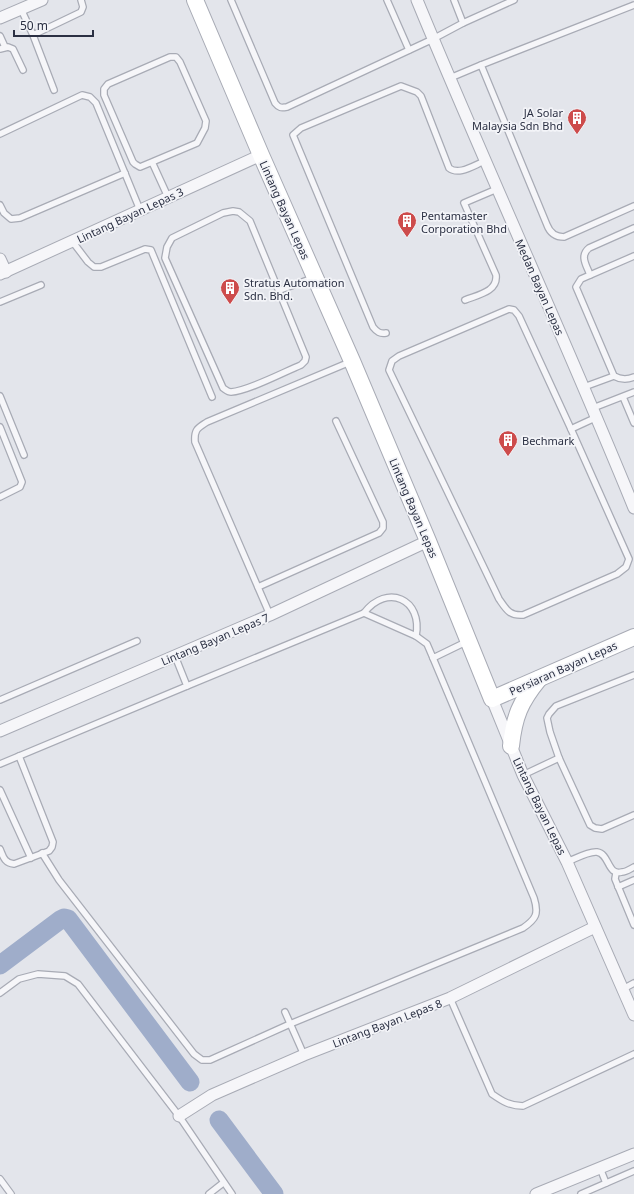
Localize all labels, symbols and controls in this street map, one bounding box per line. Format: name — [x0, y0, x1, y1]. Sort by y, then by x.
scale bar — [14, 12, 93, 38]
text: 50 m — [20, 17, 48, 34]
place label: JA Solar Malaysia Sdn Bhd — [472, 105, 563, 133]
building icon: JA Solar Malaysia Sdn Bhd — [566, 107, 588, 135]
street label: Lintang Bayan Lepas — [256, 158, 314, 262]
street label: Lintang Bayan Lepas 3 — [74, 184, 186, 246]
place label: Pentamaster Corporation Bhd — [421, 208, 507, 236]
building icon: Pentamaster Corporation Bhd — [396, 210, 418, 238]
street label: Medan Bayan Lepas — [512, 237, 568, 337]
place label: Stratus Automation Sdn. Bhd. — [244, 275, 345, 303]
building icon: Stratus Automation Sdn. Bhd. — [219, 277, 241, 305]
building icon: Bechmark — [497, 429, 519, 457]
place label: Bechmark — [522, 433, 574, 448]
street label: Lintang Bayan Lepas — [386, 456, 442, 560]
street label: Lintang Bayan Lepas 7 — [159, 609, 271, 669]
street label: Persiaran Bayan Lepas — [507, 637, 619, 699]
street label: Lintang Bayan Lepas — [510, 755, 570, 857]
street label: Lintang Bayan Lepas 8 — [330, 995, 444, 1051]

